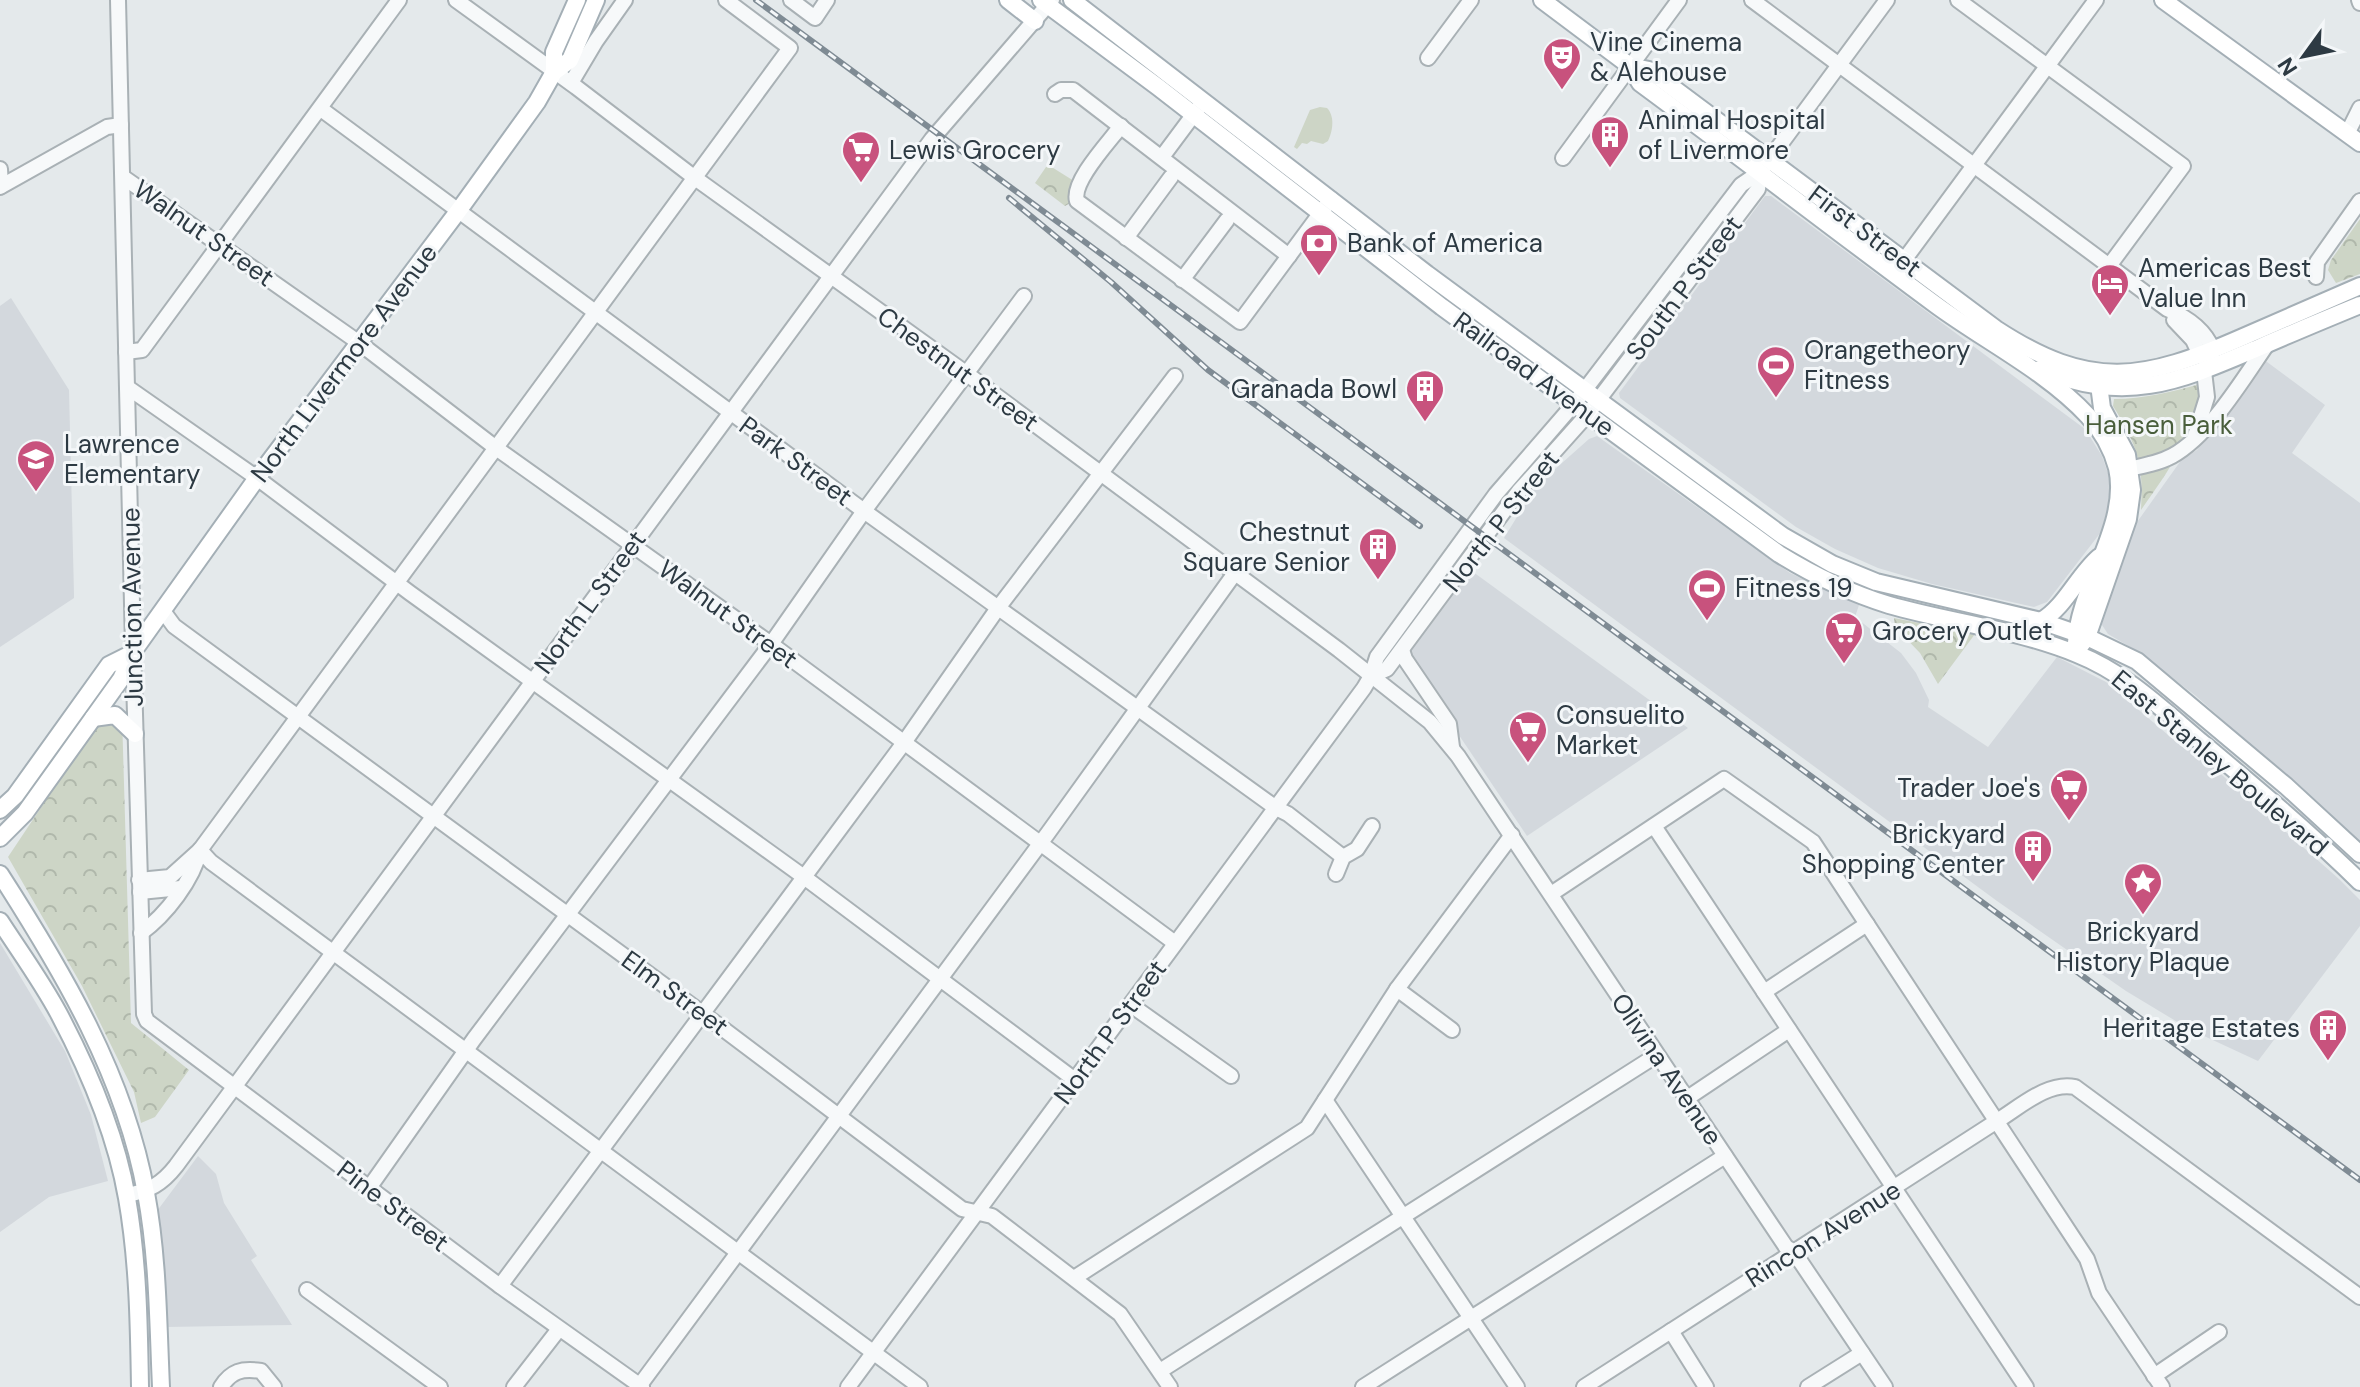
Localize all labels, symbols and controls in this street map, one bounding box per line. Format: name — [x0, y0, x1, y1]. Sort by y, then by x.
north arrow — [2264, 16, 2344, 96]
place label: Vine Cinema & Alehouse — [1590, 25, 1742, 89]
theatre icon: Vine Cinema & Alehouse — [1541, 36, 1583, 91]
text: N — [2271, 52, 2304, 81]
place label: Animal Hospital of Livermore — [1638, 103, 1825, 167]
building icon: Animal Hospital of Livermore — [1589, 114, 1631, 169]
supermarket icon: Lewis Grocery — [840, 129, 882, 184]
place label: Lewis Grocery — [889, 133, 1060, 167]
street label: Walnut Street — [127, 172, 281, 294]
street label: First Street — [1802, 177, 1928, 285]
street label: South P Street — [1618, 209, 1750, 367]
bank icon: Bank of America — [1298, 222, 1340, 277]
place label: Bank of America — [1347, 226, 1543, 260]
street label: North Livermore Avenue — [243, 237, 445, 489]
place label: Americas Best Value Inn — [2138, 251, 2311, 315]
hotel icon: Americas Best Value Inn — [2089, 262, 2131, 317]
street label: Chestnut Street — [870, 299, 1046, 439]
street label: Railroad Avenue — [1447, 304, 1621, 444]
place label: Orangetheory Fitness — [1804, 333, 1971, 397]
sports icon: Orangetheory Fitness — [1755, 344, 1797, 399]
building icon: Granada Bowl — [1404, 368, 1446, 423]
place label: Granada Bowl — [1231, 372, 1397, 406]
street label: Park Street — [733, 408, 859, 514]
park label: Hansen Park — [2085, 408, 2233, 442]
place label: Lawrence Elementary — [64, 427, 201, 491]
school or university icon: Lawrence Elementary — [15, 438, 57, 493]
street label: North P Street — [1435, 443, 1567, 599]
street label: Junction Avenue — [113, 507, 151, 707]
place label: Chestnut Square Senior — [1183, 515, 1350, 579]
street label: North L Street — [526, 523, 654, 681]
building icon: Chestnut Square Senior — [1357, 526, 1399, 581]
street label: Walnut Street — [651, 552, 805, 676]
sports icon: Fitness 19 — [1686, 567, 1728, 622]
place label: Fitness 19 — [1735, 571, 1853, 605]
supermarket icon: Grocery Outlet — [1823, 610, 1865, 665]
place label: Grocery Outlet — [1872, 614, 2052, 648]
street label: East Stanley Boulevard — [2105, 662, 2335, 864]
place label: Consuelito Market — [1556, 698, 1685, 762]
supermarket icon: Consuelito Market — [1507, 709, 1549, 764]
supermarket icon: Trader Joe's — [2048, 767, 2090, 822]
place label: Trader Joe's — [1897, 771, 2041, 805]
place label: Brickyard Shopping Center — [1802, 817, 2005, 881]
building icon: Brickyard Shopping Center — [2012, 828, 2054, 883]
place icon: Brickyard History Plaque — [2122, 861, 2164, 916]
place label: Brickyard History Plaque — [2056, 915, 2230, 979]
street label: Elm Street — [615, 943, 735, 1043]
street label: North P Street — [1046, 953, 1174, 1111]
street label: Olivina Avenue — [1604, 986, 1730, 1152]
building icon: Heritage Estates — [2307, 1007, 2349, 1062]
place label: Heritage Estates — [2103, 1011, 2300, 1045]
street label: Pine Street — [330, 1153, 456, 1259]
street label: Rincon Avenue — [1739, 1173, 1907, 1295]

